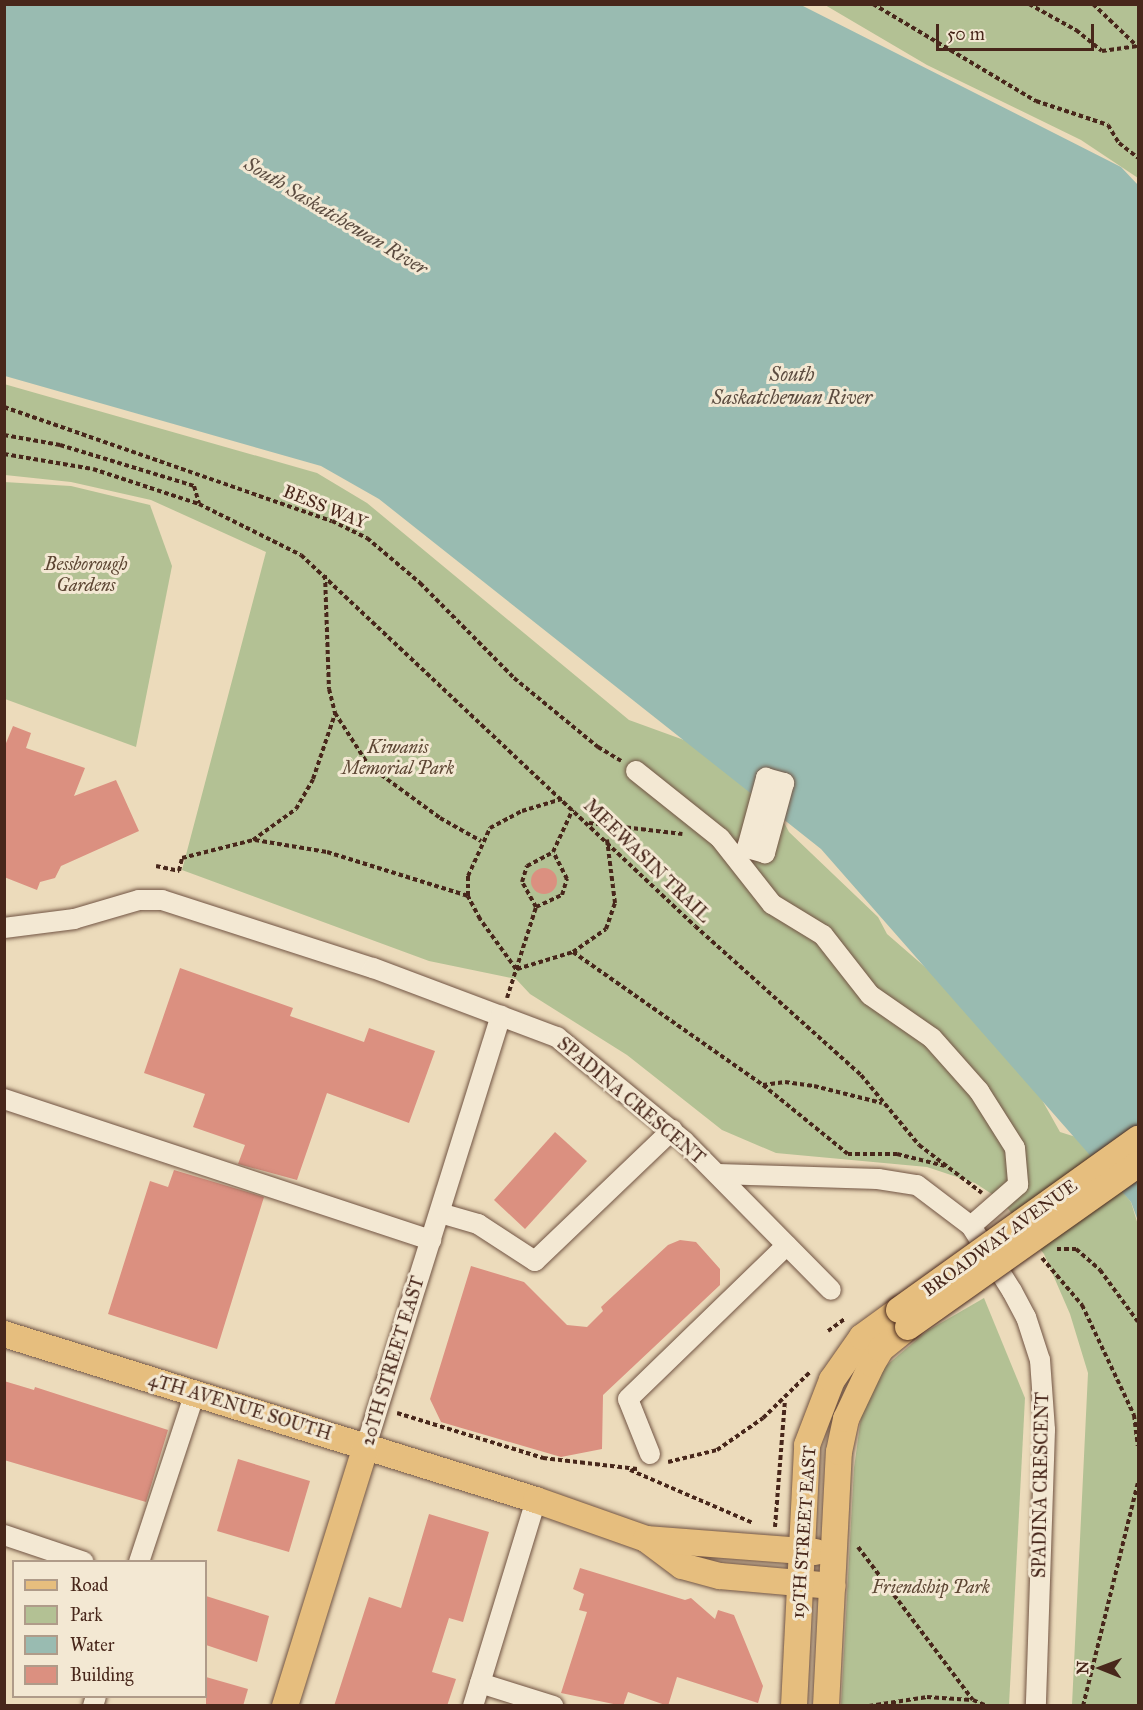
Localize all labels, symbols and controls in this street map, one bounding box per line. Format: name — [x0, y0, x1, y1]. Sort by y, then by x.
scale bar — [939, 12, 1096, 50]
text: 50 m — [947, 23, 985, 45]
water label: South Saskatchewan River — [240, 152, 432, 280]
water label: South Saskatchewan River — [712, 363, 872, 410]
street label: BESS WAY — [280, 480, 370, 534]
park label: Bessborough Gardens — [44, 554, 128, 596]
park label: Kiwanis Memorial Park — [342, 737, 454, 780]
street label: MEEWASIN TRAIL — [579, 795, 715, 927]
street label: SPADINA CRESCENT — [553, 1033, 709, 1169]
street label: BROADWAY AVENUE — [919, 1175, 1081, 1301]
street label: 20TH STREET EAST — [357, 1274, 429, 1448]
street label: 4TH AVENUE SOUTH — [146, 1369, 334, 1445]
street label: SPADINA CRESCENT — [1029, 1392, 1053, 1578]
street label: 19TH STREET EAST — [787, 1445, 821, 1619]
legend — [12, 1560, 207, 1698]
text: Road — [70, 1574, 108, 1596]
park label: Friendship Park — [872, 1576, 990, 1598]
text: Park — [70, 1604, 103, 1626]
text: Water — [70, 1634, 114, 1656]
north arrow — [1071, 1638, 1131, 1698]
text: N — [1073, 1661, 1092, 1675]
text: Building — [70, 1664, 133, 1686]

